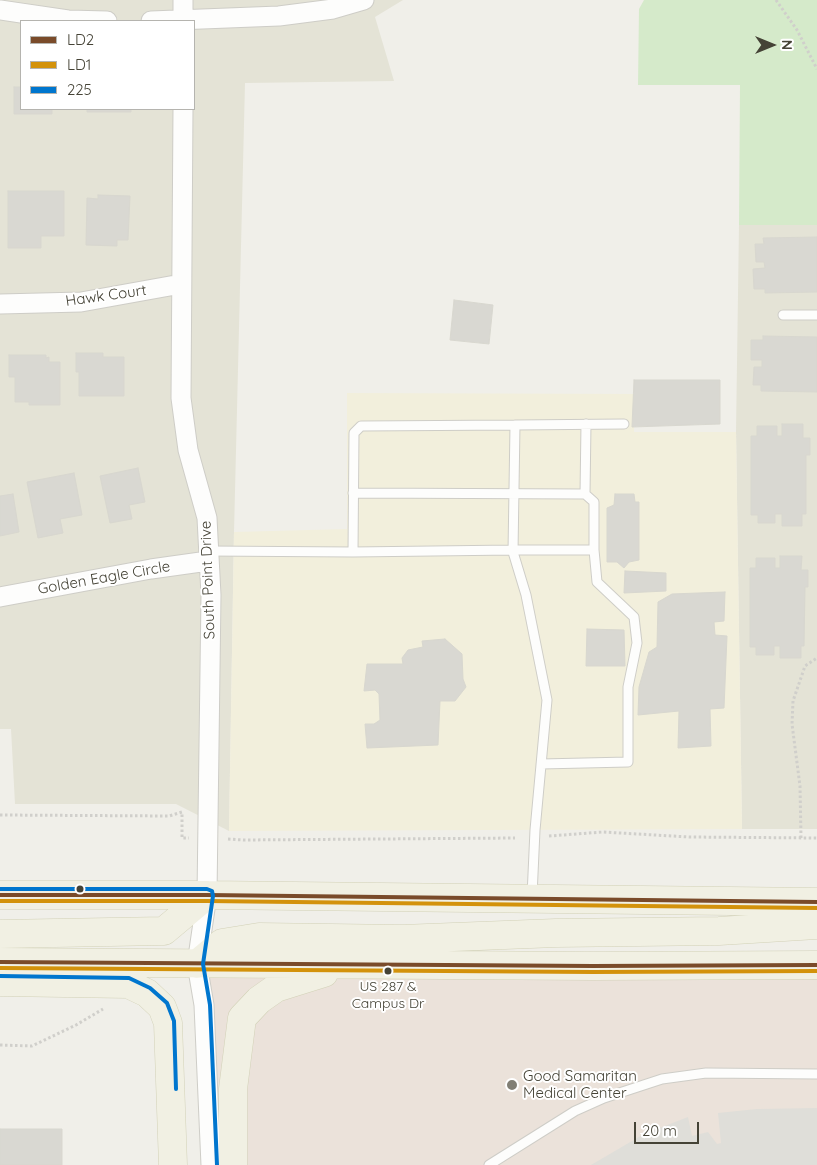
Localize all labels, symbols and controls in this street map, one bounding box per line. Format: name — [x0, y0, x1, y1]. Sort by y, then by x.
legend — [20, 20, 195, 110]
north arrow — [747, 20, 797, 70]
text: LD2 — [67, 30, 94, 49]
text: N — [778, 40, 796, 50]
text: LD1 — [67, 55, 91, 74]
text: 225 — [67, 80, 92, 99]
street label: Hawk Court — [64, 281, 148, 311]
street label: South Point Drive — [197, 520, 219, 640]
street label: Golden Eagle Circle — [36, 558, 172, 598]
unlabelled marker — [75, 884, 85, 894]
marker: US 287 & Campus Dr — [383, 966, 393, 976]
place label: US 287 & Campus Dr — [352, 979, 424, 1012]
place label: Good Samaritan Medical Center — [523, 1067, 637, 1102]
marker: Good Samaritan Medical Center — [505, 1078, 519, 1092]
scale bar — [637, 1112, 702, 1144]
text: 20 m — [642, 1121, 677, 1140]

